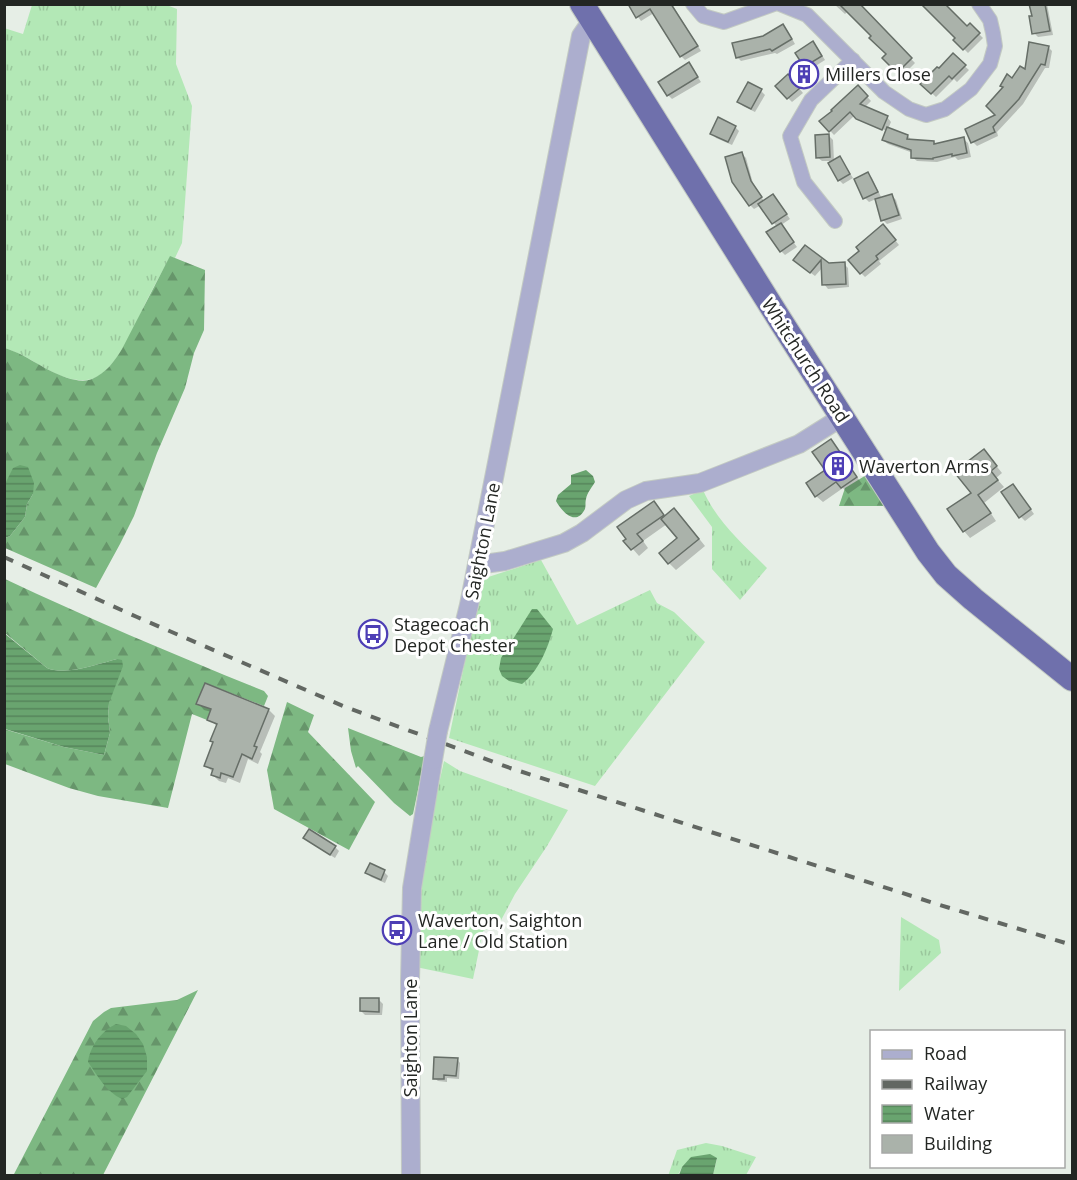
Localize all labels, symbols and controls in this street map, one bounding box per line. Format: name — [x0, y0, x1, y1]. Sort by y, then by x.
building icon: Millers Close — [788, 58, 820, 90]
place label: Millers Close — [825, 62, 931, 86]
street label: Whitchurch Road — [757, 293, 855, 427]
building icon: Waverton Arms — [822, 450, 854, 482]
place label: Waverton Arms — [859, 454, 989, 478]
street label: Saighton Lane — [459, 480, 505, 602]
place label: Stagecoach Depot Chester — [394, 612, 516, 657]
bus stop icon: Stagecoach Depot Chester — [357, 618, 389, 650]
place label: Waverton, Saighton Lane / Old Station — [418, 908, 582, 953]
bus stop icon: Waverton, Saighton Lane / Old Station — [381, 914, 413, 946]
street label: Saighton Lane — [398, 979, 422, 1097]
legend — [870, 1030, 1065, 1168]
text: Road — [924, 1041, 967, 1065]
text: Railway — [924, 1071, 988, 1095]
text: Water — [924, 1101, 975, 1125]
text: Building — [924, 1131, 992, 1155]

